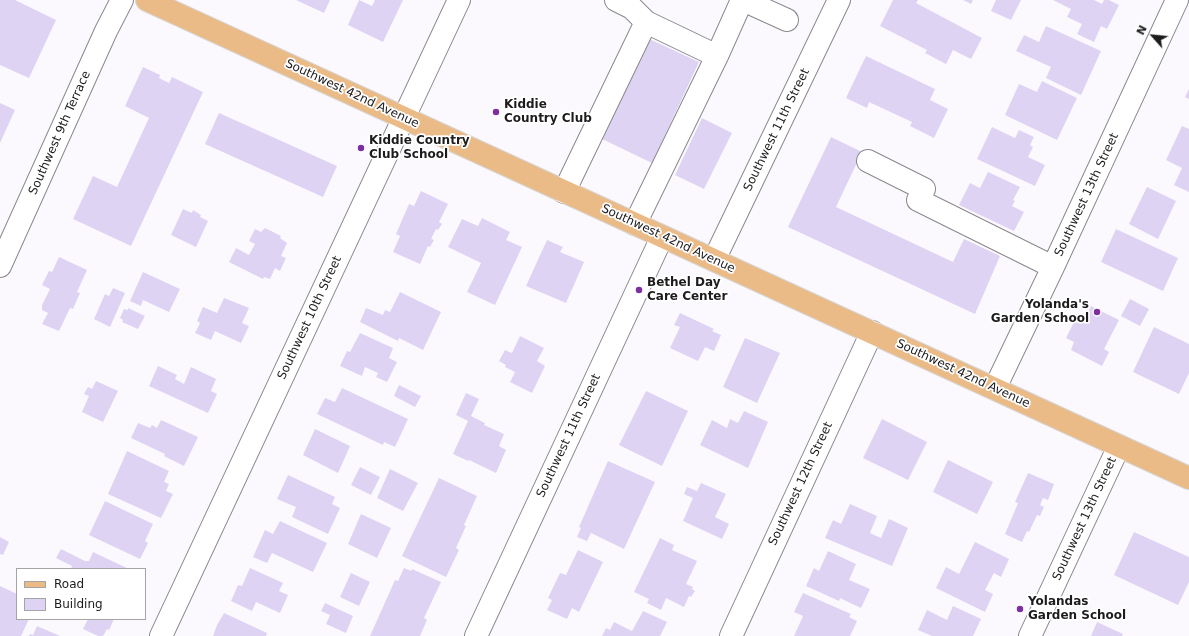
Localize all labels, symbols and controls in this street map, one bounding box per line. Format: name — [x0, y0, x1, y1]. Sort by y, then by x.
north arrow — [1133, 16, 1173, 56]
text: N — [1134, 23, 1150, 37]
street label: Southwest 42nd Avenue — [283, 57, 421, 131]
street label: Southwest 11th Street — [741, 66, 813, 194]
street label: Southwest 9th Terrace — [26, 69, 94, 197]
place label: Kiddie Country Club — [504, 98, 592, 126]
marker: Kiddie Country Club — [491, 107, 501, 117]
street label: Southwest 13th Street — [1052, 131, 1122, 259]
place label: Kiddie Country Club School — [369, 134, 470, 162]
marker: Kiddie Country Club School — [356, 143, 366, 153]
street label: Southwest 42nd Avenue — [599, 202, 737, 276]
street label: Southwest 10th Street — [275, 254, 345, 382]
place label: Bethel Day Care Center — [647, 276, 727, 304]
marker: Bethel Day Care Center — [634, 285, 644, 295]
place label: Yolanda's Garden School — [991, 298, 1089, 326]
marker: Yolanda's Garden School — [1092, 307, 1102, 317]
street label: Southwest 42nd Avenue — [894, 337, 1032, 411]
street label: Southwest 11th Street — [534, 372, 604, 500]
street label: Southwest 12th Street — [766, 420, 836, 548]
street label: Southwest 13th Street — [1050, 455, 1120, 583]
legend — [16, 568, 146, 620]
text: Road — [54, 577, 84, 591]
place label: Yolandas Garden School — [1028, 595, 1126, 623]
text: Building — [54, 597, 103, 611]
marker: Yolandas Garden School — [1015, 604, 1025, 614]

